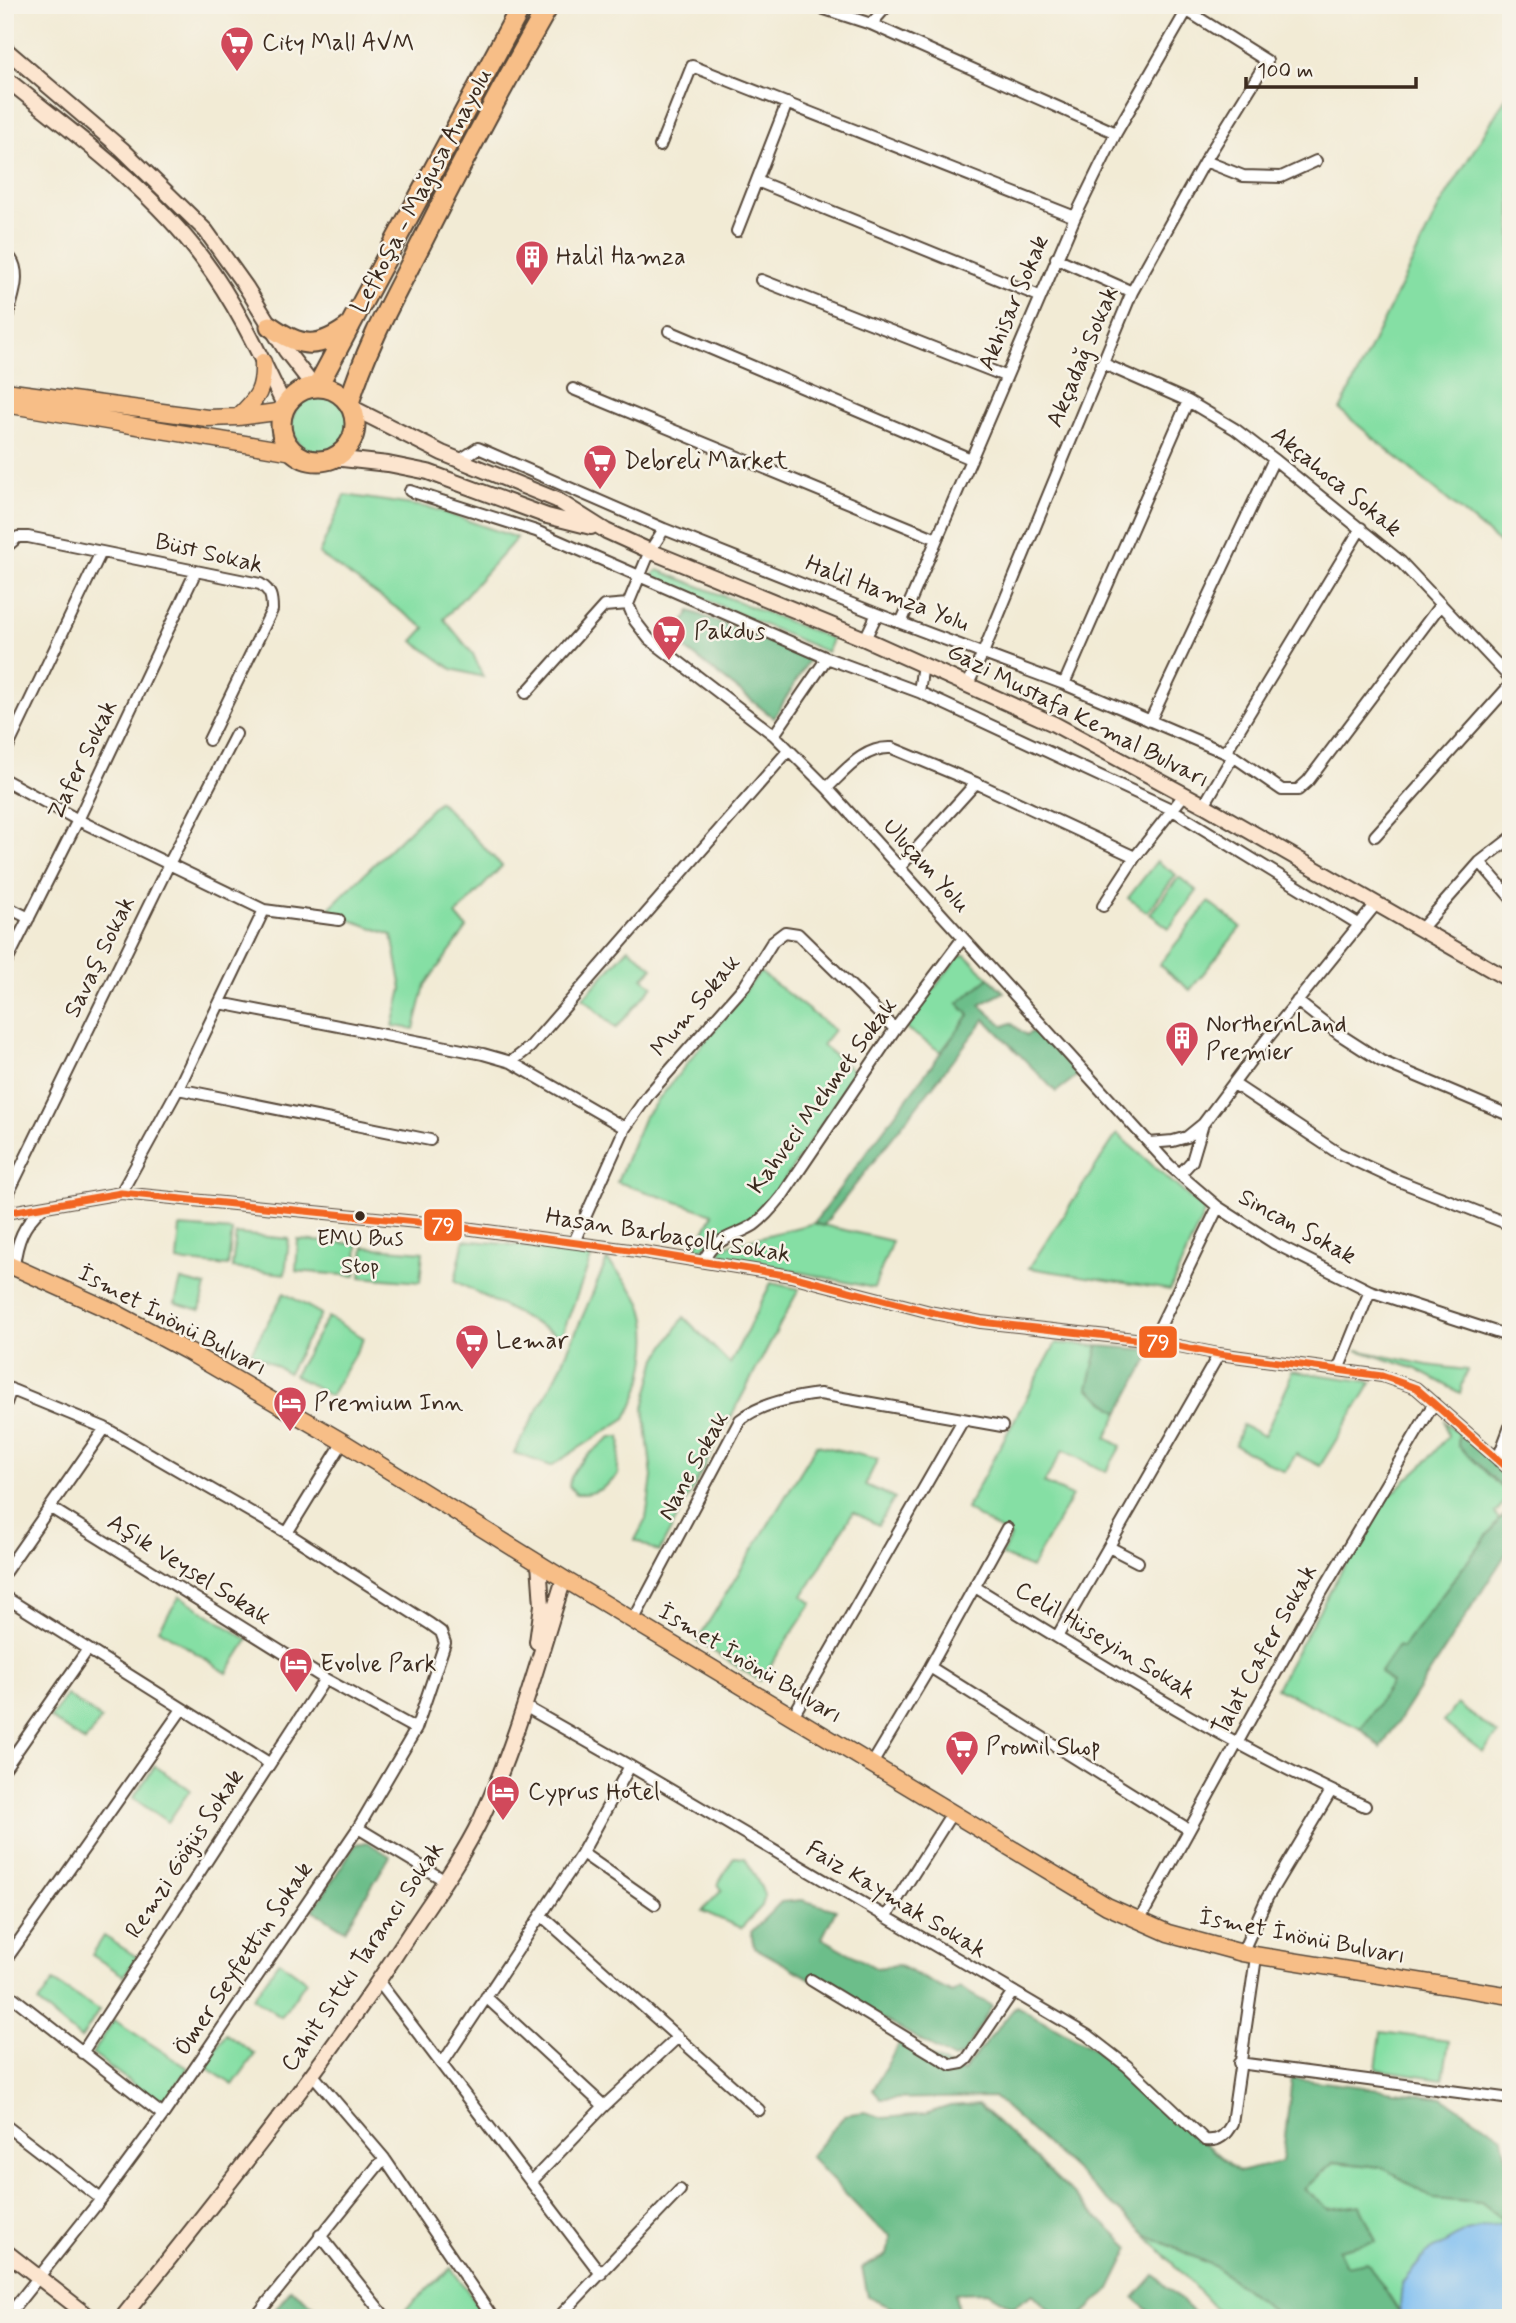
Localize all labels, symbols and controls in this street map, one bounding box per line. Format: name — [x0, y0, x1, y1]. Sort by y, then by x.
supermarket icon: City Mall AVM — [218, 24, 256, 73]
place label: City Mall AVM — [262, 28, 415, 59]
scale bar — [1246, 46, 1416, 90]
text: 100 m — [1257, 57, 1313, 85]
street label: Lefkoşa - Mağusa Anayolu — [344, 63, 500, 319]
street label: Akhisar Sokak — [971, 230, 1057, 376]
building icon: Halil Hamza — [513, 238, 551, 287]
place label: Halil Hamza — [556, 242, 686, 273]
street label: Akçadağ Sokak — [1039, 282, 1127, 432]
street label: Akçahoca Sokak — [1264, 420, 1408, 544]
supermarket icon: Debreli Market — [581, 442, 619, 491]
place label: Debreli Market — [624, 446, 788, 477]
street label: Büst Sokak — [152, 527, 266, 581]
street label: Halil Hamza Yolu — [801, 549, 973, 639]
supermarket icon: Pakdus — [650, 613, 688, 662]
place label: Pakdus — [694, 617, 766, 648]
street label: Gazi Mustafa Kemal Bulvarı — [942, 636, 1214, 796]
street label: Zafer Sokak — [41, 695, 125, 825]
street label: Uluçam Yolu — [875, 812, 977, 920]
street label: Savaş Sokak — [57, 891, 143, 1023]
street label: Mum Sokak — [644, 948, 748, 1064]
street label: Kahveci Mehmet Sokak — [741, 992, 905, 1200]
place label: NorthernLand Premier — [1206, 1009, 1347, 1068]
building icon: NorthernLand Premier — [1163, 1019, 1201, 1068]
street label: Sincan Sokak — [1233, 1182, 1361, 1272]
street label: Hasan Barbaçolli Sokak — [543, 1201, 793, 1271]
line badge: 79 — [423, 1208, 463, 1242]
marker: EMU Bus Stop — [353, 1209, 367, 1223]
text: 79 — [432, 1214, 454, 1239]
place label: EMU Bus Stop — [317, 1225, 404, 1281]
street label: İsmet İnönü Bulvarı — [72, 1258, 272, 1384]
supermarket icon: Lemar — [453, 1322, 491, 1371]
line badge: 79 — [1138, 1325, 1178, 1359]
place label: Lemar — [496, 1326, 569, 1357]
text: 79 — [1147, 1331, 1169, 1356]
hotel icon: Premium Inn — [271, 1384, 309, 1433]
place label: Premium Inn — [314, 1388, 463, 1419]
street label: Nane Sokak — [651, 1406, 737, 1526]
street label: Aşık Veysel Sokak — [101, 1507, 277, 1633]
street label: Talat Cafer Sokak — [1205, 1559, 1325, 1741]
street label: Celil Hüseyin Sokak — [1009, 1575, 1201, 1707]
street label: İsmet İnönü Bulvarı — [652, 1597, 848, 1731]
hotel icon: Evolve Park — [277, 1645, 315, 1694]
place label: Evolve Park — [320, 1649, 436, 1680]
supermarket icon: Promil Shop — [943, 1728, 981, 1777]
place label: Promil Shop — [986, 1732, 1101, 1763]
street label: Remzi Göğüs Sokak — [119, 1763, 251, 1945]
hotel icon: Cyprus Hotel — [484, 1773, 522, 1822]
place label: Cyprus Hotel — [528, 1777, 660, 1808]
street label: Faiz Kaymak Sokak — [800, 1834, 992, 1966]
street label: Cahit Sıtkı Tarancı Sokak — [274, 1836, 452, 2078]
street label: Ömer Seyfettin Sokak — [167, 1856, 321, 2062]
street label: İsmet İnönü Bulvarı — [1196, 1902, 1408, 1972]

